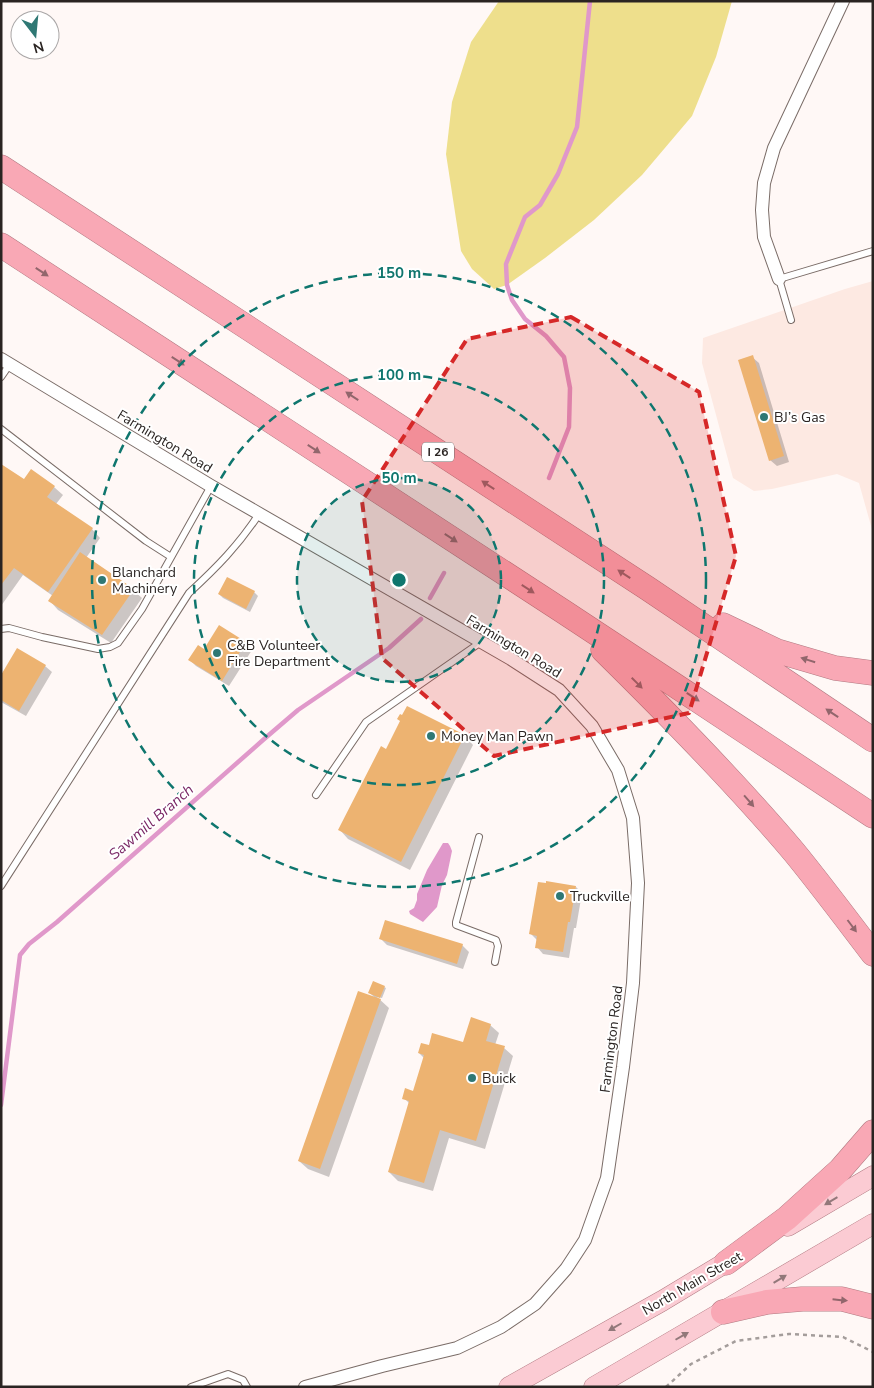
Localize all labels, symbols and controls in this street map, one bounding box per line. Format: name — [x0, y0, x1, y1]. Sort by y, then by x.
north arrow — [10, 10, 60, 60]
text: N — [31, 36, 46, 58]
text: 150 m — [377, 263, 421, 283]
one-way arrow — [35, 267, 49, 277]
one-way arrow — [172, 356, 185, 365]
text: 100 m — [377, 365, 421, 385]
one-way arrow — [346, 391, 359, 401]
street label: Farmington Road — [114, 405, 216, 477]
place label: BJ’s Gas — [774, 408, 826, 427]
marker: BJ’s Gas — [758, 411, 770, 423]
road number: I 26 — [422, 442, 454, 462]
one-way arrow — [308, 445, 321, 454]
text: 50 m — [381, 468, 417, 488]
one-way arrow — [482, 480, 495, 490]
one-way arrow — [444, 533, 457, 543]
place label: Blanchard Machinery — [112, 563, 178, 598]
one-way arrow — [618, 569, 631, 578]
centre of rings — [390, 571, 408, 589]
marker: Blanchard Machinery — [96, 574, 108, 586]
one-way arrow — [521, 584, 535, 593]
street label: Farmington Road — [463, 610, 565, 682]
place label: C&B Volunteer Fire Department — [227, 636, 330, 671]
marker: C&B Volunteer Fire Department — [211, 647, 223, 659]
one-way arrow — [800, 656, 815, 664]
one-way arrow — [630, 677, 642, 689]
one-way arrow — [686, 692, 699, 702]
one-way arrow — [826, 708, 839, 718]
place label: Money Man Pawn — [441, 727, 553, 746]
marker: Money Man Pawn — [425, 730, 437, 742]
water label: Sawmill Branch — [104, 780, 198, 864]
one-way arrow — [743, 794, 754, 807]
place label: Truckville — [570, 887, 630, 906]
marker: Truckville — [554, 890, 566, 902]
one-way arrow — [847, 919, 857, 933]
street label: Farmington Road — [595, 984, 628, 1094]
place label: Buick — [482, 1069, 517, 1088]
marker: Buick — [466, 1072, 478, 1084]
one-way arrow — [824, 1196, 837, 1205]
street label: North Main Street — [639, 1247, 746, 1320]
one-way arrow — [773, 1274, 786, 1283]
one-way arrow — [832, 1296, 848, 1304]
one-way arrow — [609, 1323, 622, 1332]
one-way arrow — [675, 1332, 688, 1341]

